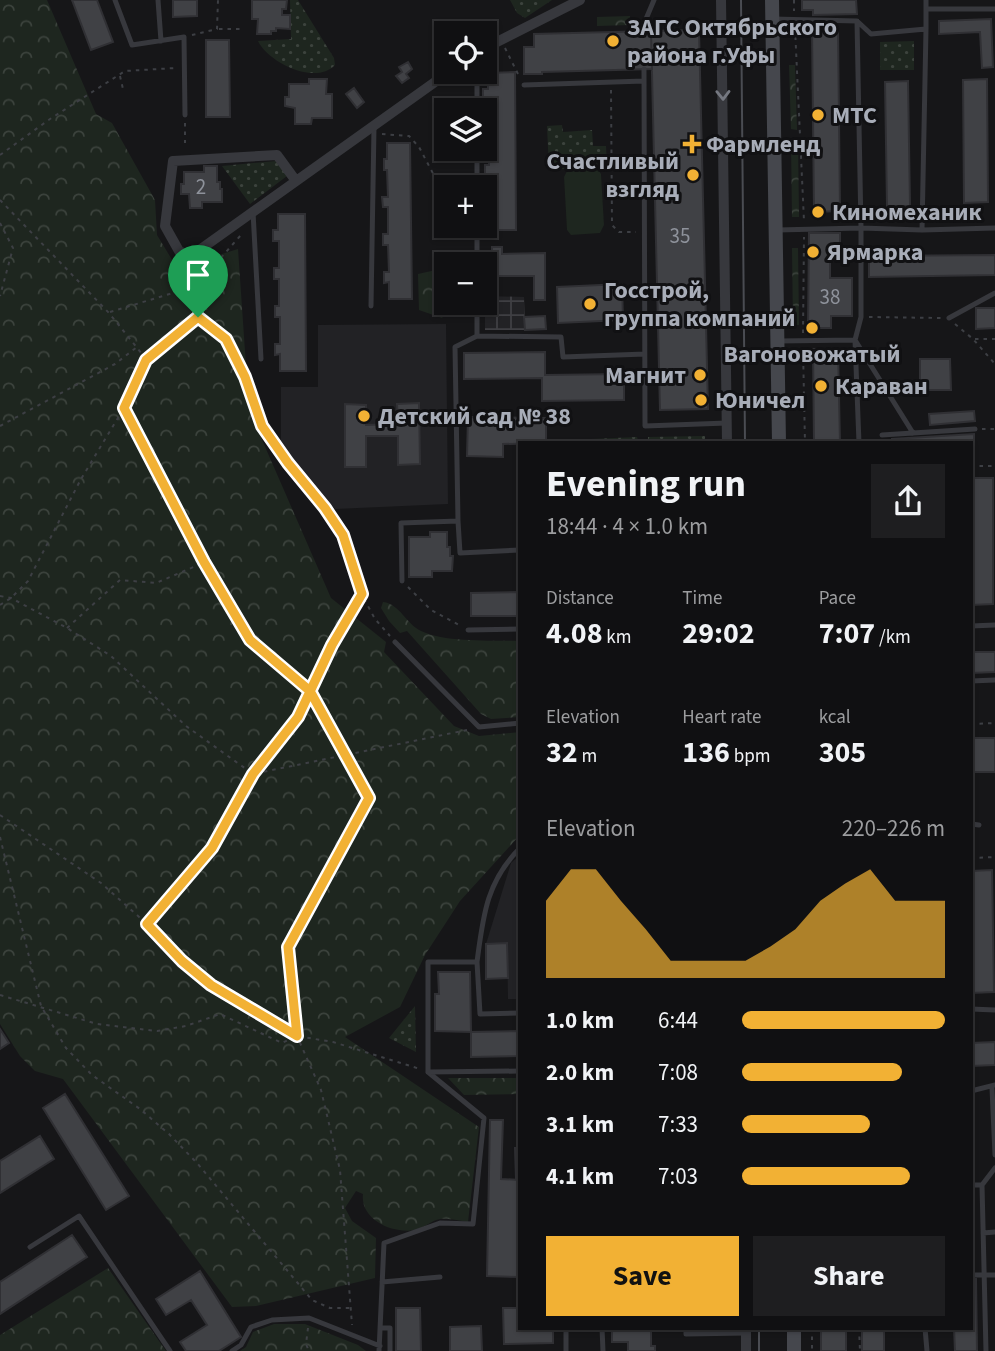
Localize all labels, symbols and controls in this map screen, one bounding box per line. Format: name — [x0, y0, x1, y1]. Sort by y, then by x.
place label: ЗАГС Октябрьского района г.Уфы — [627, 10, 837, 73]
map controls — [434, 21, 497, 315]
button: locate — [434, 21, 497, 84]
marker: ЗАГС Октябрьского района г.Уфы — [605, 33, 621, 49]
one-way arrow — [715, 89, 730, 100]
button: layers — [434, 98, 497, 161]
place label: МТС — [832, 98, 877, 133]
marker: МТС — [810, 107, 826, 123]
place label: Фармленд — [706, 127, 820, 162]
marker: Фармленд — [684, 136, 700, 152]
place label: Счастливый взгляд — [546, 144, 679, 207]
marker: Счастливый взгляд — [685, 167, 701, 183]
house number: 2 — [196, 172, 206, 202]
button: + — [434, 175, 497, 238]
place label: Киномеханик — [832, 195, 983, 230]
marker: Киномеханик — [810, 204, 826, 220]
house number: 35 — [670, 221, 690, 251]
place label: Ярмарка — [827, 235, 923, 270]
marker: Ярмарка — [805, 244, 821, 260]
pin — [168, 245, 228, 317]
button: − — [434, 252, 497, 315]
icon: arrive — [179, 256, 217, 294]
place label: Госстрой, группа компаний — [604, 273, 795, 336]
house number: 38 — [820, 282, 840, 312]
marker: Госстрой, группа компаний — [582, 296, 598, 312]
marker: Вагоновожатый — [804, 320, 820, 336]
place label: Вагоновожатый — [723, 337, 901, 372]
place label: Магнит — [605, 358, 686, 393]
marker: Магнит — [692, 367, 708, 383]
place label: Караван — [835, 369, 928, 404]
marker: Караван — [813, 378, 829, 394]
place label: Юничел — [715, 383, 805, 418]
marker: Юничел — [693, 392, 709, 408]
place label: Детский сад № 38 — [378, 399, 571, 434]
marker: Детский сад № 38 — [356, 408, 372, 424]
text: Evening run — [546, 457, 746, 511]
button: share — [871, 464, 945, 538]
text: 18:44 · 4 × 1.0 km — [546, 510, 708, 543]
text: Distance — [546, 585, 614, 612]
text: Time — [682, 585, 722, 612]
text: Pace — [819, 585, 856, 612]
text: 4.08 — [546, 612, 603, 655]
text: 29:02 — [682, 612, 755, 655]
text: 7:07 — [819, 612, 875, 655]
text: km — [603, 624, 632, 651]
text: /km — [875, 624, 911, 651]
text: Elevation — [546, 704, 620, 731]
text: Heart rate — [682, 704, 761, 731]
text: kcal — [819, 704, 851, 731]
text: 32 — [546, 731, 578, 774]
text: 136 — [682, 731, 730, 774]
text: 305 — [819, 731, 866, 774]
text: m — [578, 743, 597, 770]
text: bpm — [730, 743, 770, 770]
text: Elevation — [546, 812, 636, 845]
text: 220–226 m — [842, 812, 945, 845]
text: 1.0 km — [546, 1004, 614, 1037]
text: 6:44 — [658, 1004, 698, 1037]
text: 2.0 km — [546, 1056, 614, 1089]
text: 7:08 — [658, 1056, 698, 1089]
text: 3.1 km — [546, 1108, 614, 1141]
text: 7:33 — [658, 1108, 698, 1141]
text: 4.1 km — [546, 1160, 614, 1193]
text: 7:03 — [658, 1160, 698, 1193]
button: Save — [546, 1236, 739, 1316]
button: Share — [753, 1236, 945, 1316]

